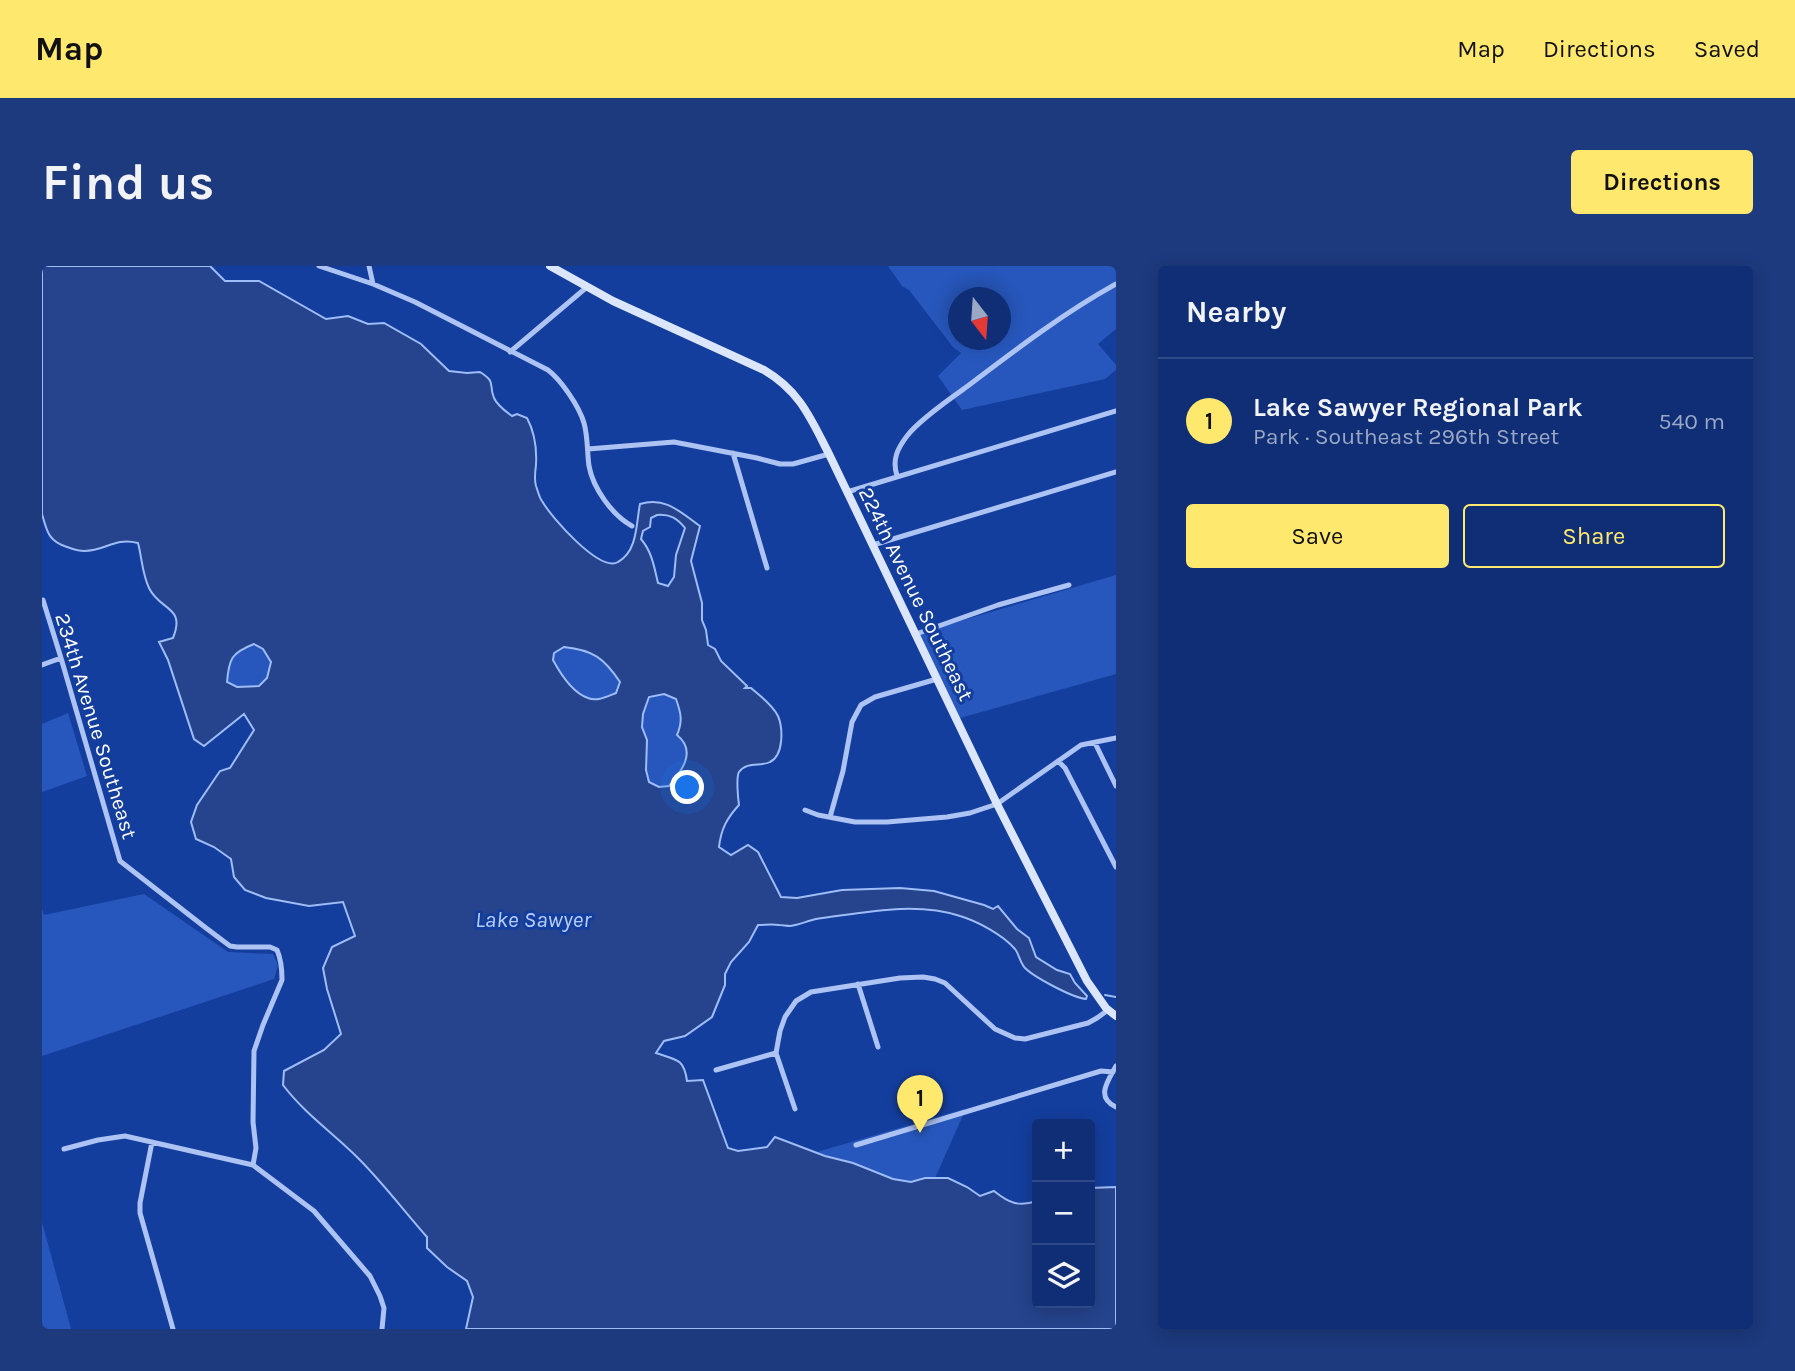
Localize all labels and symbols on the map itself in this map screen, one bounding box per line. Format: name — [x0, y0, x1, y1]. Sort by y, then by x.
north arrow — [948, 287, 1011, 350]
street label: 224th Avenue Southeast — [854, 483, 978, 705]
street label: 234th Avenue Southeast — [50, 610, 142, 842]
your location — [670, 770, 704, 804]
water label: Lake Sawyer — [475, 906, 592, 933]
pin: 1 — [897, 1075, 943, 1133]

